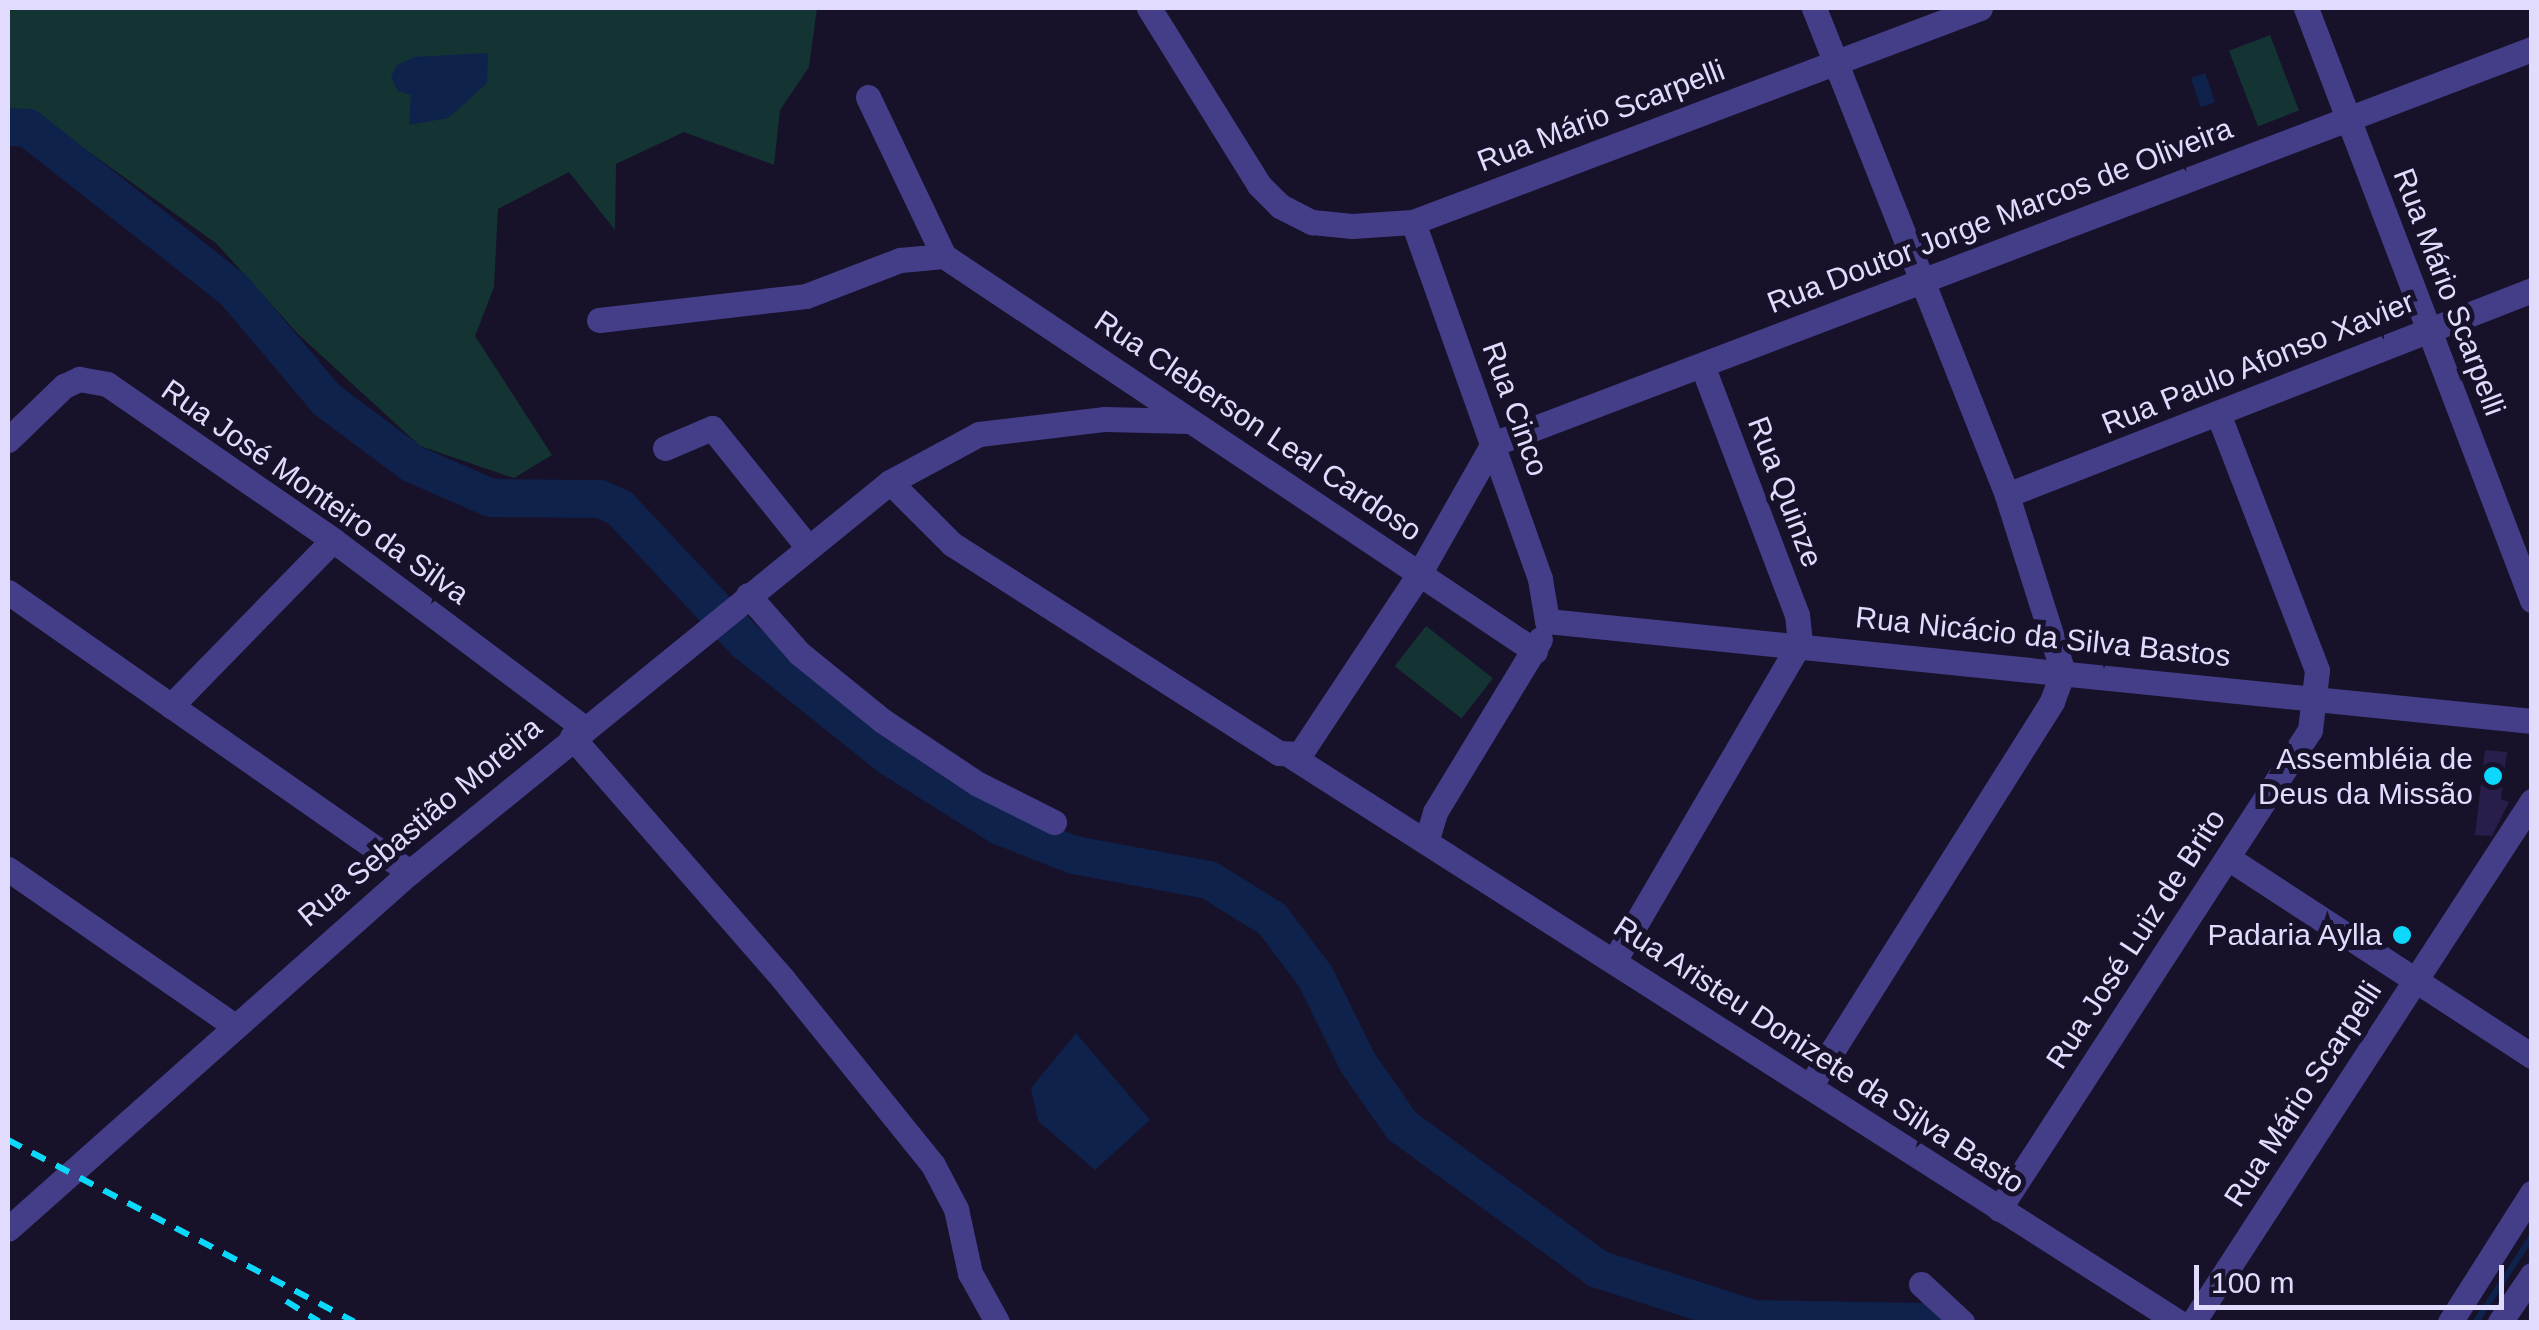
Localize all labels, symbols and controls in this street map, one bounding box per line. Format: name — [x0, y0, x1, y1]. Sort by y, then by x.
street label: Rua Mário Scarpelli — [1472, 52, 1730, 180]
street label: Rua Doutor Jorge Marcos de Oliveira — [1762, 110, 2238, 322]
street label: Rua Mário Scarpelli — [2385, 163, 2513, 421]
street label: Rua Paulo Afonso Xavier — [2096, 284, 2420, 442]
street label: Rua Cleberson Leal Cardoso — [1088, 303, 1428, 549]
street label: Rua Cinco — [1474, 337, 1556, 481]
street label: Rua José Monteiro da Silva — [154, 372, 476, 612]
street label: Rua Quinze — [1740, 412, 1830, 572]
street label: Rua Nicácio da Silva Bastos — [1854, 599, 2232, 675]
street label: Rua Sebastião Moreira — [291, 710, 549, 934]
place label: Assembléia de Deus da Missão — [2258, 741, 2473, 812]
marker: Assembléia de Deus da Missão — [2482, 765, 2504, 787]
street label: Rua José Luiz de Brito — [2039, 803, 2233, 1075]
street label: Rua Aristeu Donizete da Silva Basto — [1606, 908, 2032, 1202]
place label: Padaria Aylla — [2206, 917, 2382, 953]
marker: Padaria Aylla — [2391, 924, 2413, 946]
street label: Rua Mário Scarpelli — [2217, 974, 2389, 1214]
scale bar — [2199, 1245, 2509, 1307]
text: 100 m — [2211, 1266, 2294, 1299]

